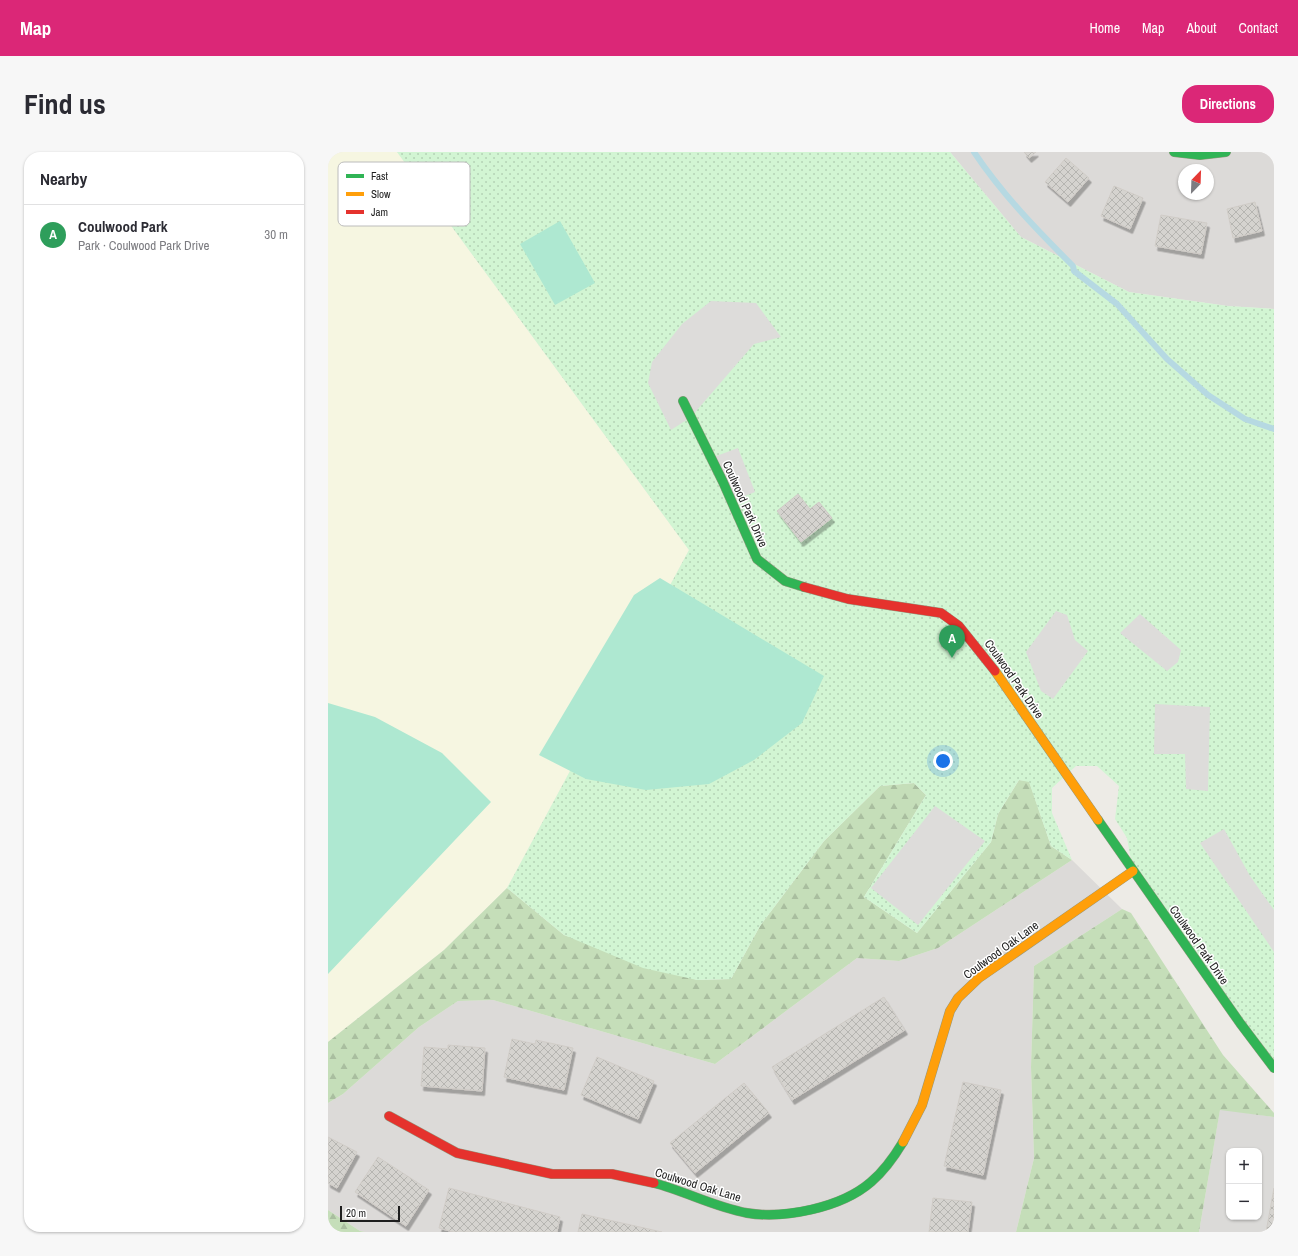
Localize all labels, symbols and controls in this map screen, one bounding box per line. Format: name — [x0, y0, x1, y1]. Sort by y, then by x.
text: Map — [20, 15, 51, 41]
text: Home — [1089, 19, 1120, 37]
text: Map — [1142, 19, 1164, 37]
text: About — [1186, 19, 1216, 37]
text: Contact — [1238, 19, 1278, 37]
text: Find us — [24, 85, 106, 123]
button: Directions — [1182, 85, 1274, 123]
legend — [338, 162, 470, 226]
north arrow — [1178, 164, 1214, 200]
text: Nearby — [40, 167, 87, 190]
text: Fast — [371, 169, 389, 183]
text: Slow — [371, 187, 391, 201]
text: Jam — [371, 205, 388, 219]
text: Coulwood Park — [78, 216, 168, 237]
text: A — [49, 226, 57, 243]
text: 30 m — [264, 226, 288, 243]
text: Park · Coulwood Park Drive — [78, 237, 210, 254]
street label: Coulwood Park Drive — [719, 458, 771, 550]
pin: A — [939, 625, 965, 658]
street label: Coulwood Park Drive — [981, 636, 1047, 722]
your location — [933, 751, 953, 771]
street label: Coulwood Park Drive — [1166, 902, 1232, 988]
street label: Coulwood Oak Lane — [960, 917, 1042, 983]
map controls — [1226, 1148, 1262, 1220]
button: + — [1226, 1148, 1262, 1184]
street label: Coulwood Oak Lane — [653, 1164, 743, 1206]
button: − — [1226, 1184, 1262, 1220]
scale bar — [340, 1204, 400, 1223]
text: 20 m — [346, 1206, 366, 1220]

